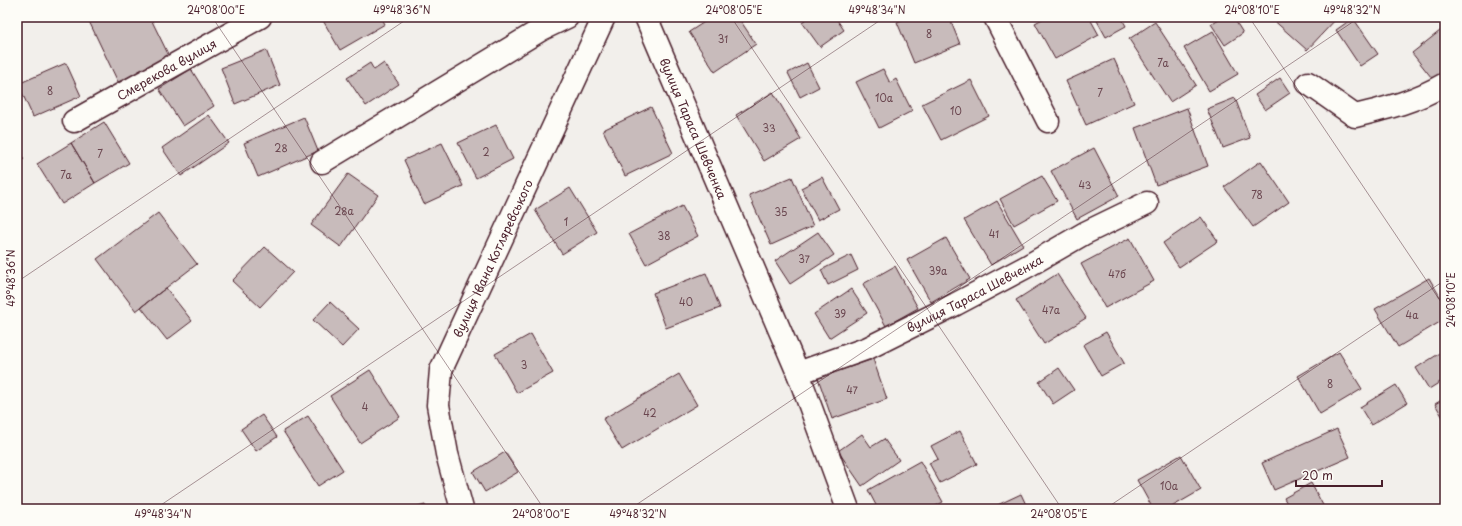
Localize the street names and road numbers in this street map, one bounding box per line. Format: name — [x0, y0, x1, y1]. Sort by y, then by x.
street label: Смерекова вулиця — [113, 34, 220, 104]
street label: вулиця Тараса Шевченка — [655, 55, 732, 202]
street label: вулиця Івана Котляревського — [448, 176, 537, 340]
street label: вулиця Тараса Шевченка — [903, 250, 1047, 336]

